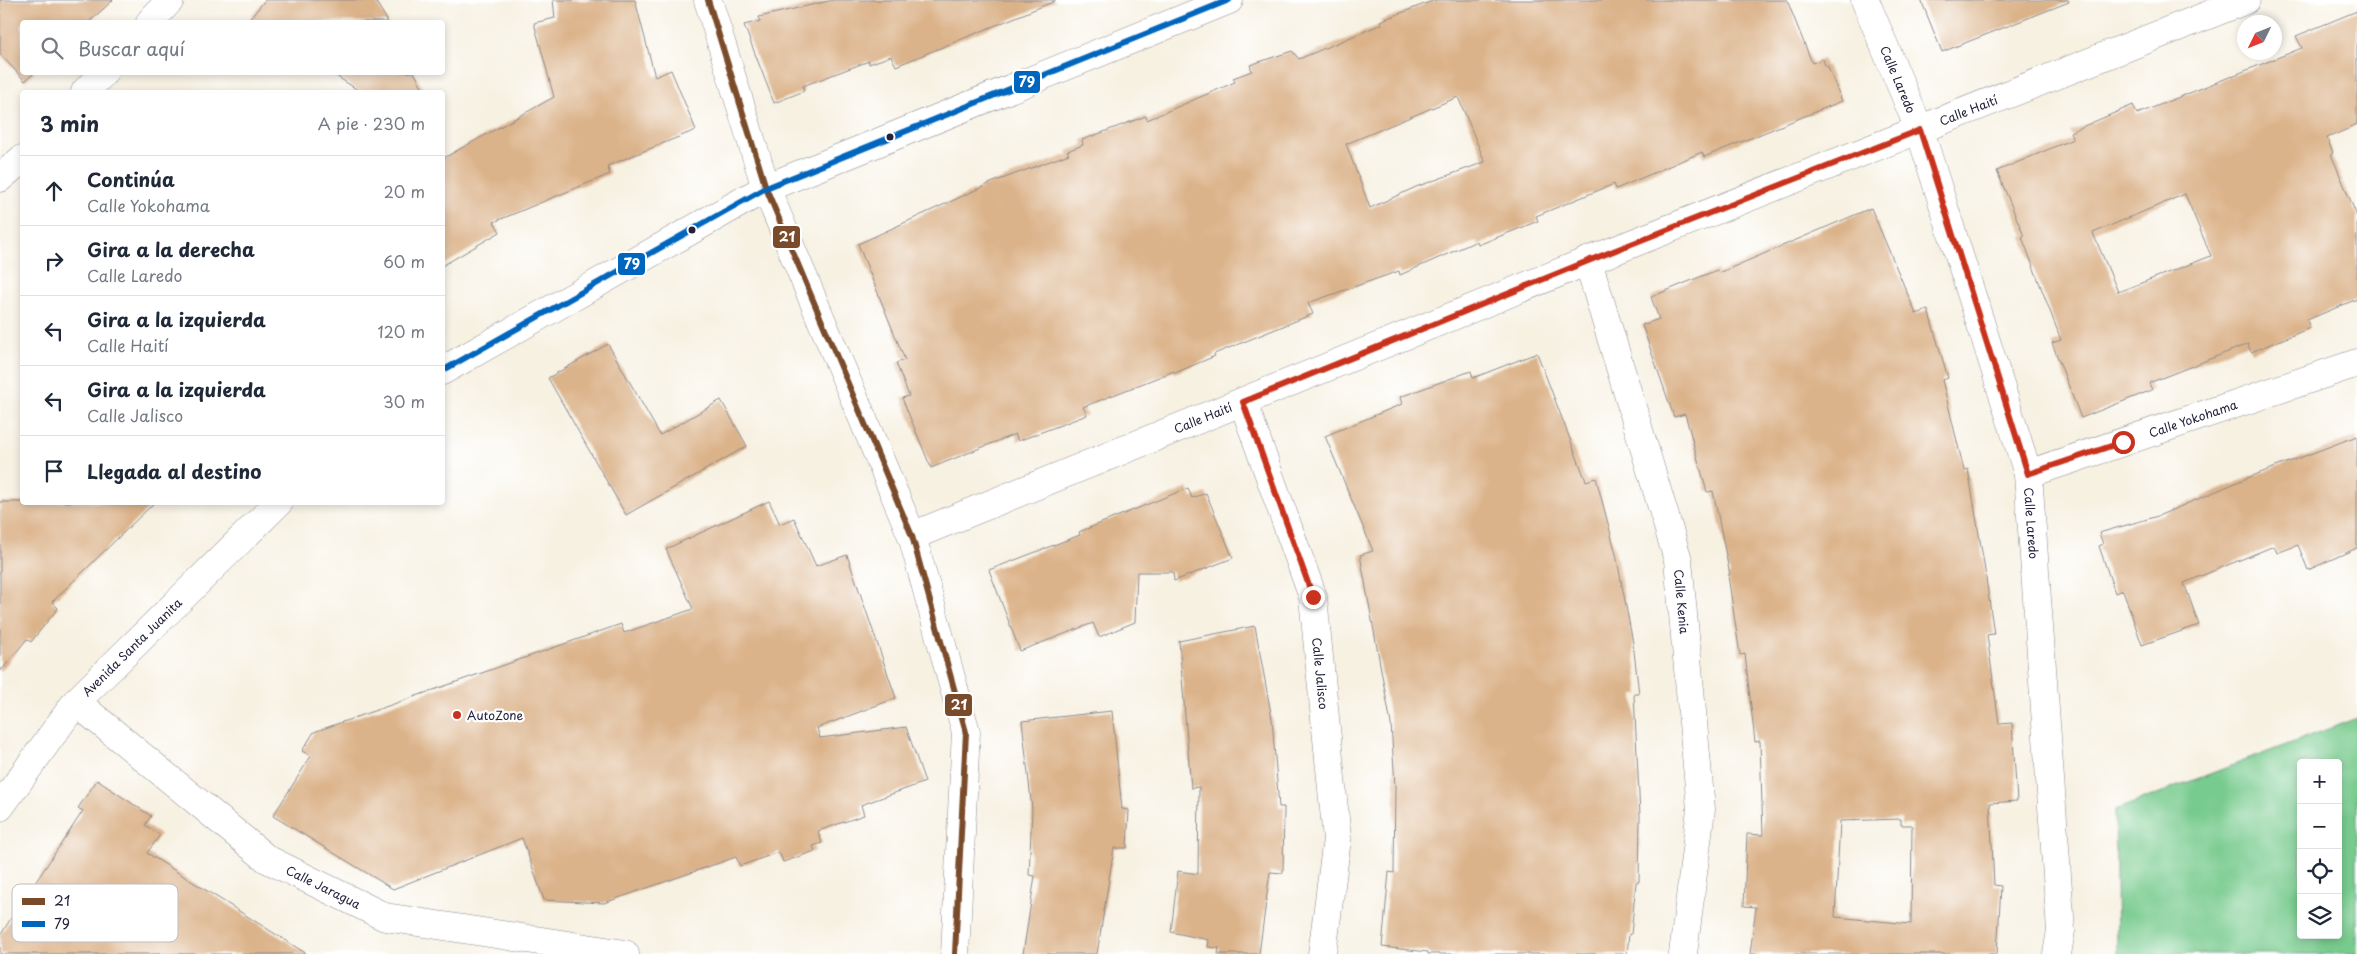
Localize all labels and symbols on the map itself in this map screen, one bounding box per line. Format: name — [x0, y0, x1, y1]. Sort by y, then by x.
north arrow — [2237, 15, 2282, 60]
street label: Calle Laredo — [1876, 43, 1921, 116]
line badge: 79 — [1013, 70, 1041, 94]
text: 79 — [1019, 71, 1035, 92]
street label: Calle Haití — [1937, 90, 2000, 130]
unlabelled marker — [885, 132, 895, 142]
unlabelled marker — [687, 225, 697, 235]
line badge: 21 — [772, 225, 801, 249]
text: 21 — [779, 226, 796, 247]
line badge: 79 — [617, 252, 646, 276]
text: 79 — [624, 253, 640, 274]
street label: Calle Yokohama — [2146, 395, 2240, 442]
street label: Calle Haití — [1171, 398, 1235, 438]
route start — [2112, 431, 2135, 454]
street label: Calle Laredo — [2020, 487, 2043, 560]
street label: Calle Kenia — [1670, 568, 1694, 635]
route end — [1302, 586, 1325, 609]
street label: Avenida Santa Juanita — [78, 594, 186, 700]
street label: Calle Jalisco — [1308, 637, 1333, 711]
line badge: 21 — [944, 693, 973, 717]
text: 21 — [951, 694, 968, 715]
place label: AutoZone — [467, 706, 524, 724]
marker: AutoZone — [451, 709, 463, 721]
street label: Calle Jaragua — [283, 861, 364, 913]
legend — [12, 884, 178, 942]
text: 21 — [54, 890, 70, 911]
text: 79 — [54, 913, 70, 934]

